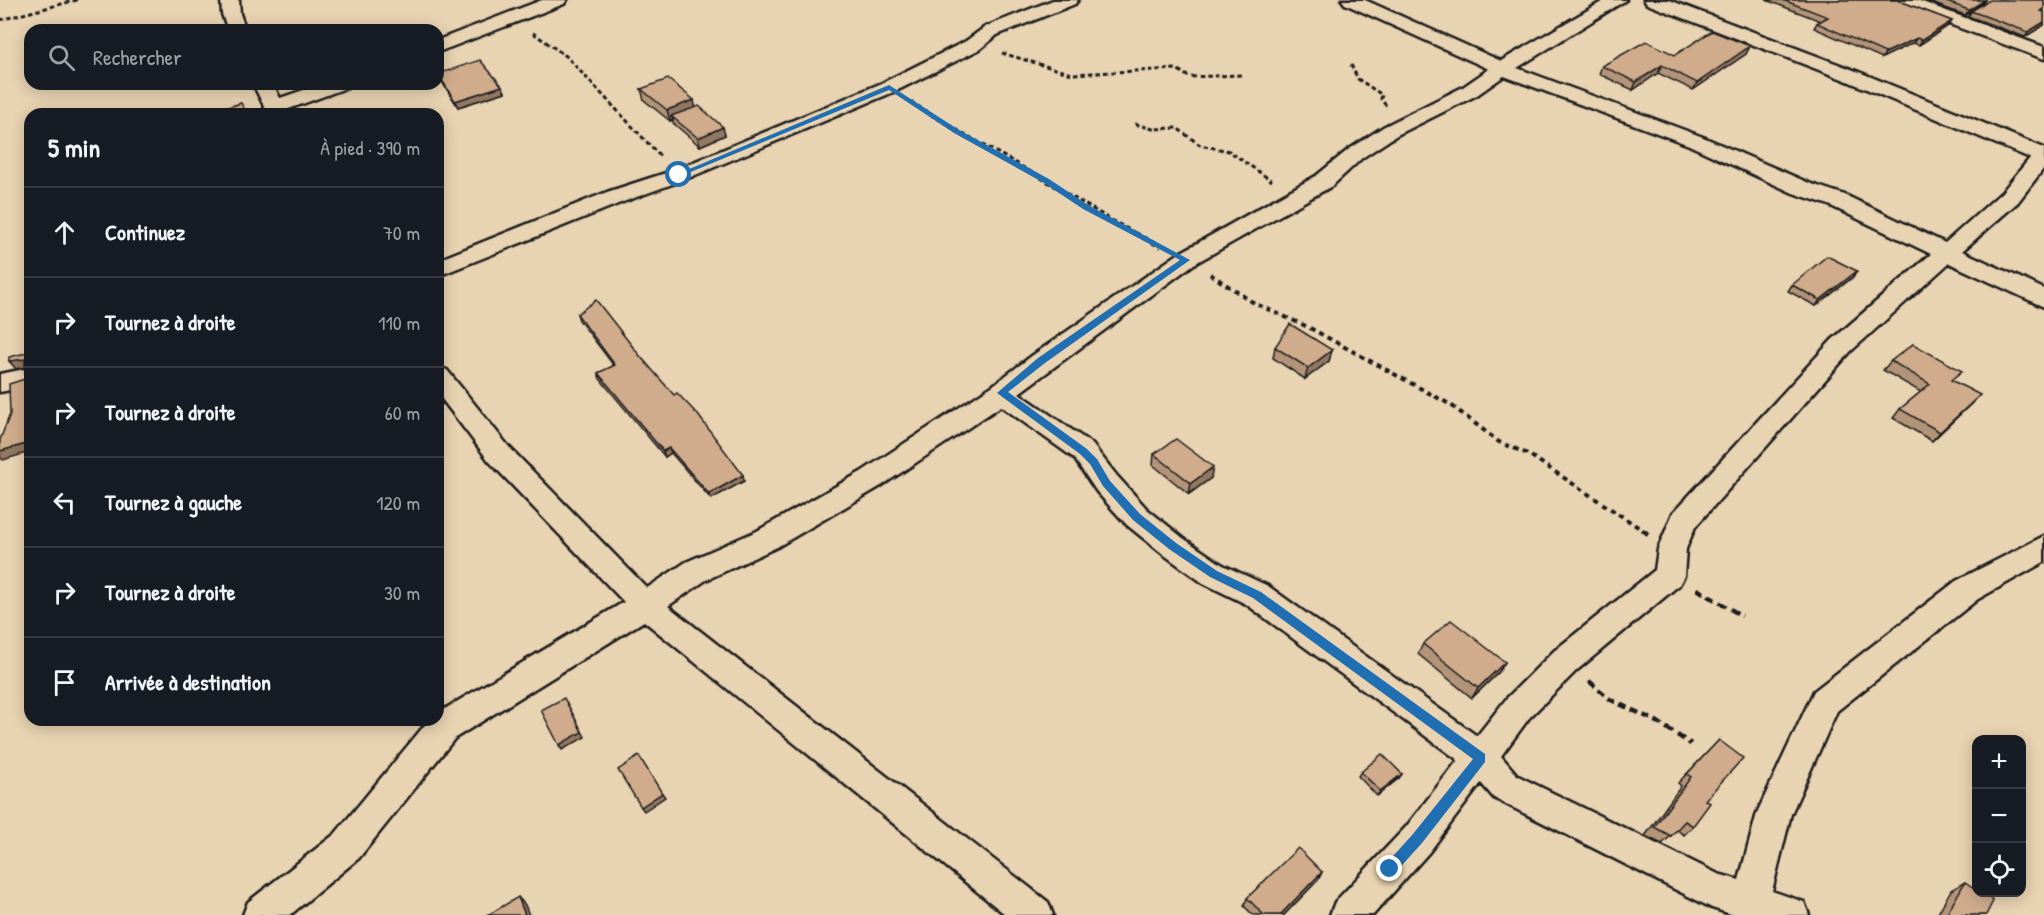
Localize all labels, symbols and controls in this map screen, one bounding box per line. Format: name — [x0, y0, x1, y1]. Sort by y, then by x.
search box — [24, 24, 444, 90]
icon: search — [45, 41, 78, 74]
text: Rechercher — [93, 42, 182, 72]
text: 5 min — [48, 130, 100, 165]
text: À pied · 390 m — [320, 134, 420, 161]
route start — [665, 161, 691, 187]
icon: ahead — [48, 216, 81, 249]
text: Continuez — [105, 217, 185, 247]
text: 70 m — [383, 219, 420, 246]
icon: right — [48, 306, 81, 339]
text: Tournez à droite — [105, 307, 235, 337]
text: 110 m — [378, 309, 420, 336]
icon: right — [48, 396, 81, 429]
text: Tournez à droite — [105, 397, 235, 427]
text: 60 m — [385, 399, 420, 426]
icon: left — [48, 486, 81, 519]
text: Tournez à gauche — [105, 487, 242, 517]
text: 120 m — [376, 489, 420, 516]
icon: right — [48, 576, 81, 609]
text: Tournez à droite — [105, 577, 235, 607]
text: 30 m — [384, 579, 420, 606]
icon: arrive — [48, 666, 81, 699]
text: Arrivée à destination — [105, 667, 271, 697]
map controls — [1972, 735, 2026, 897]
button: + — [1972, 735, 2026, 789]
button: − — [1972, 789, 2026, 843]
button: locate — [1972, 843, 2026, 897]
route end — [1376, 855, 1402, 881]

